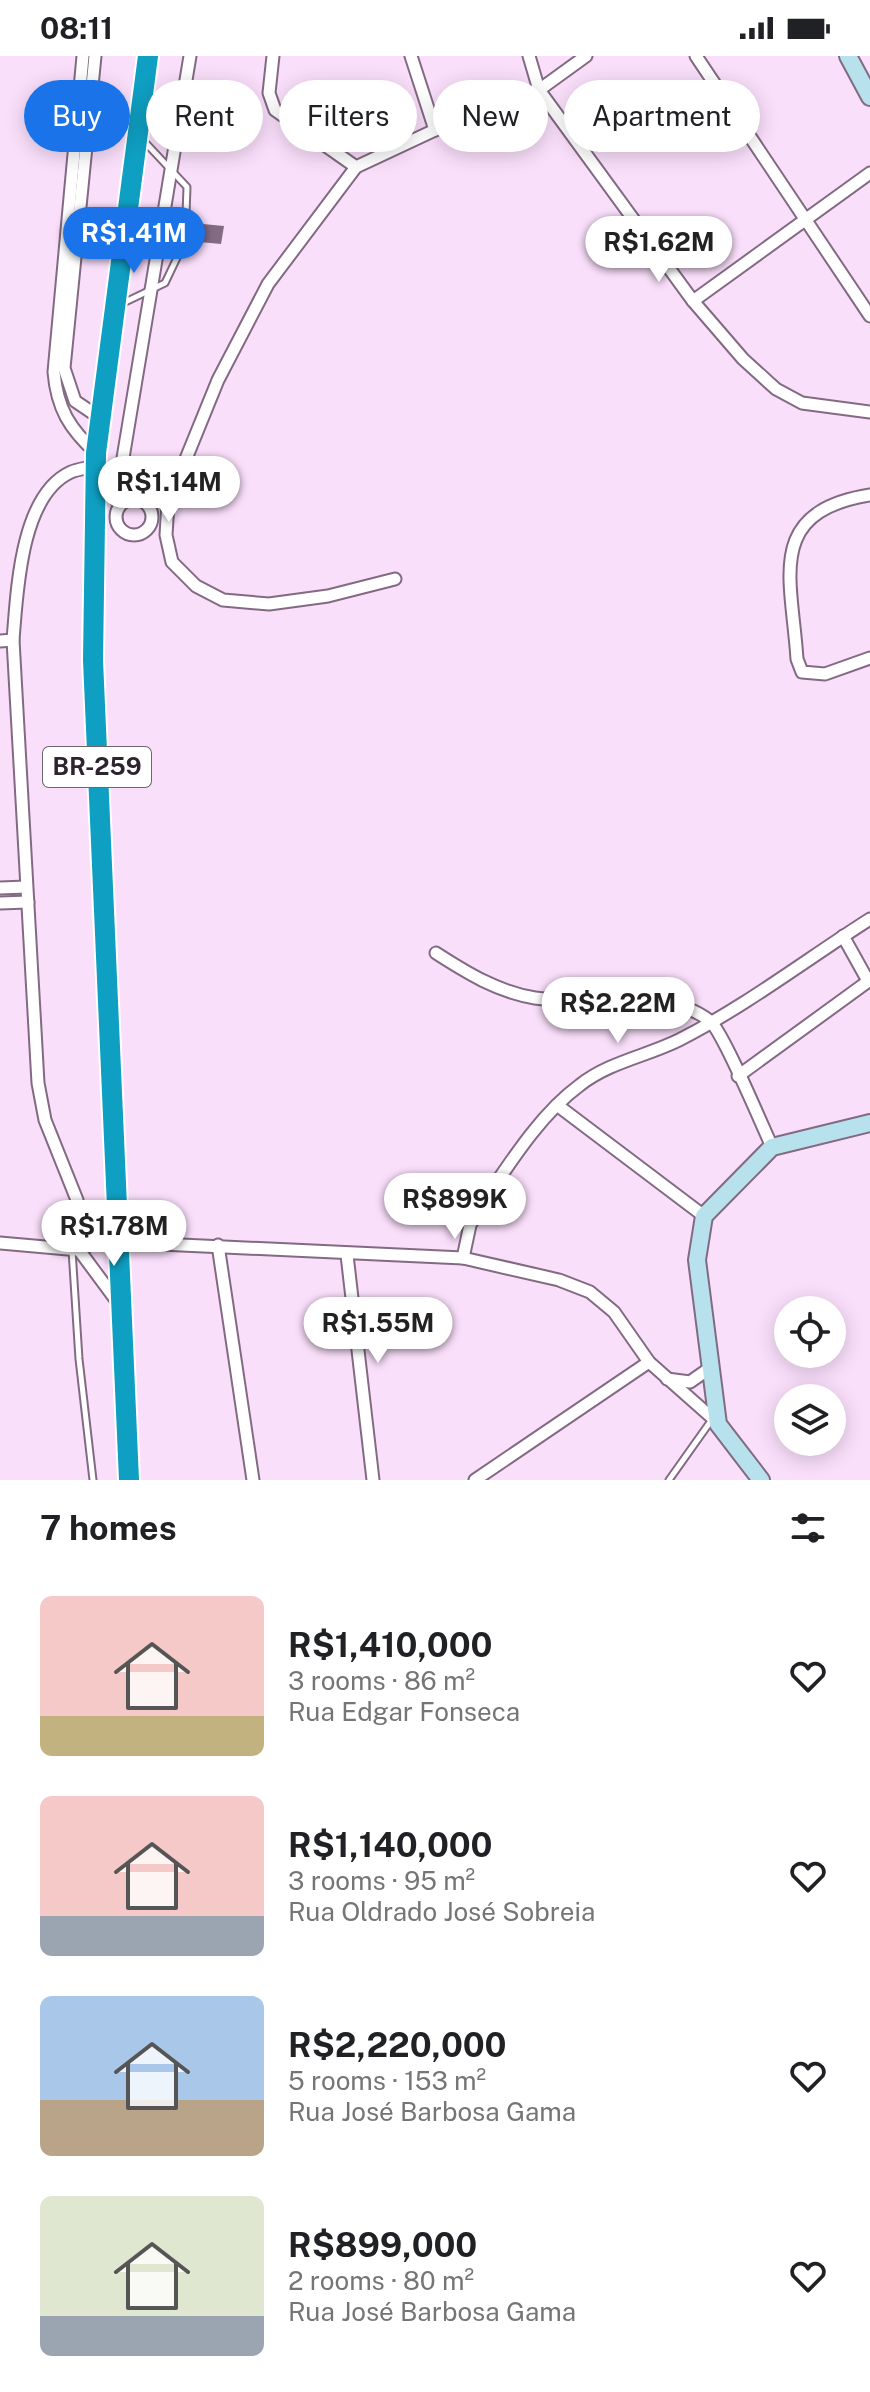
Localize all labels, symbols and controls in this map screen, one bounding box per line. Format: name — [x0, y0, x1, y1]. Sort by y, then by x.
text: 08:11 — [40, 10, 113, 46]
chip: Buy — [24, 80, 130, 152]
chip: Rent — [146, 80, 263, 152]
chip: Filters — [279, 80, 417, 152]
chip: New — [433, 80, 548, 152]
chip: Apartment — [564, 80, 760, 152]
pin: R$1.41M — [60, 207, 208, 275]
pin: R$1.62M — [585, 216, 733, 284]
text: R$1.41M — [81, 217, 187, 248]
text: R$1.62M — [603, 226, 715, 257]
pin: R$1.14M — [95, 456, 243, 524]
text: R$1.14M — [116, 466, 222, 497]
road number: BR-259 — [43, 747, 151, 787]
pin: R$2.22M — [544, 977, 692, 1045]
text: R$2.22M — [560, 987, 676, 1018]
pin: R$899K — [390, 1173, 520, 1241]
text: R$899K — [402, 1183, 508, 1214]
pin: R$1.78M — [40, 1200, 188, 1268]
text: R$1.78M — [59, 1210, 169, 1241]
map controls — [774, 1296, 846, 1456]
button: locate — [774, 1296, 846, 1368]
pin: R$1.55M — [304, 1297, 452, 1365]
text: R$1.55M — [322, 1307, 434, 1338]
button: layers — [774, 1384, 846, 1456]
icon: filters — [786, 1506, 830, 1550]
text: 7 homes — [40, 1508, 177, 1548]
text: R$1,410,000 — [288, 1625, 492, 1665]
icon: home — [104, 1628, 200, 1724]
icon: heart — [786, 1654, 830, 1698]
text: 3 rooms · 86 m² — [288, 1665, 475, 1696]
text: Rua Edgar Fonseca — [288, 1696, 520, 1727]
text: R$1,140,000 — [288, 1825, 492, 1865]
icon: home — [104, 1828, 200, 1924]
icon: heart — [786, 1854, 830, 1898]
text: 3 rooms · 95 m² — [288, 1865, 475, 1896]
text: Rua Oldrado José Sobreia — [288, 1896, 595, 1927]
text: R$2,220,000 — [288, 2025, 507, 2065]
icon: home — [104, 2028, 200, 2124]
icon: heart — [786, 2054, 830, 2098]
text: 5 rooms · 153 m² — [288, 2065, 486, 2096]
text: Rua José Barbosa Gama — [288, 2096, 576, 2127]
text: R$899,000 — [288, 2225, 477, 2265]
icon: home — [104, 2228, 200, 2324]
icon: heart — [786, 2254, 830, 2298]
text: 2 rooms · 80 m² — [288, 2265, 474, 2296]
text: Rua José Barbosa Gama — [288, 2296, 576, 2327]

